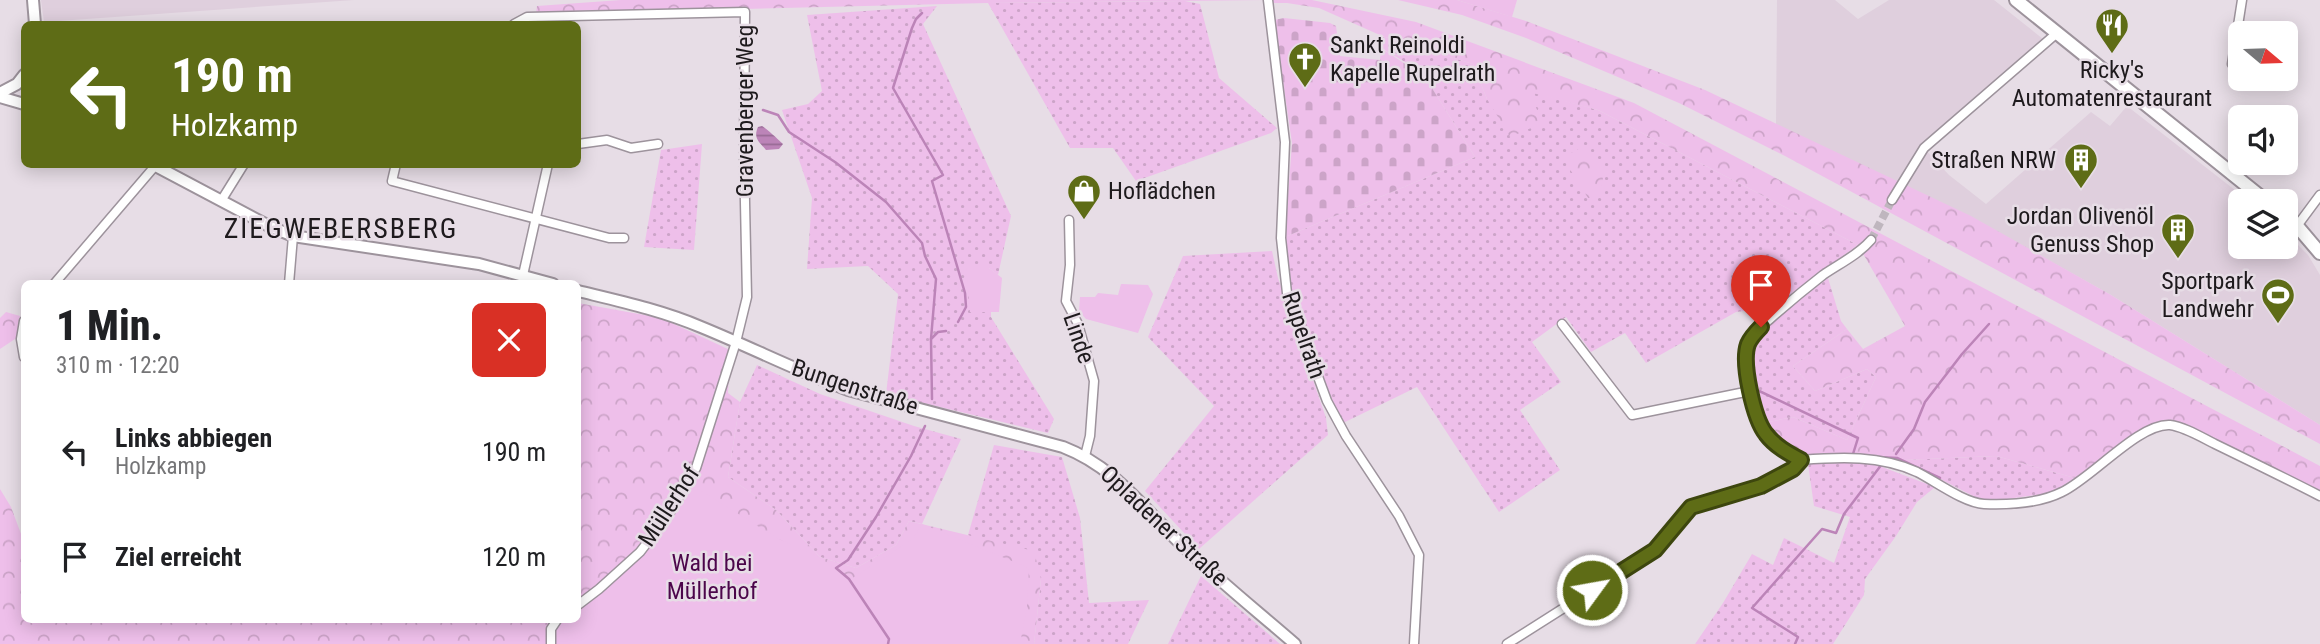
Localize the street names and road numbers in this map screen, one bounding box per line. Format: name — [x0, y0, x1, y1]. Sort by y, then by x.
street label: Gravenberger Weg — [731, 25, 759, 197]
street label: Rupelrath — [1276, 288, 1332, 382]
street label: Linde — [1057, 309, 1101, 367]
street label: Bungenstraße — [788, 353, 922, 421]
street label: Müllerhof — [633, 460, 706, 552]
street label: Opladener Straße — [1095, 460, 1233, 592]

